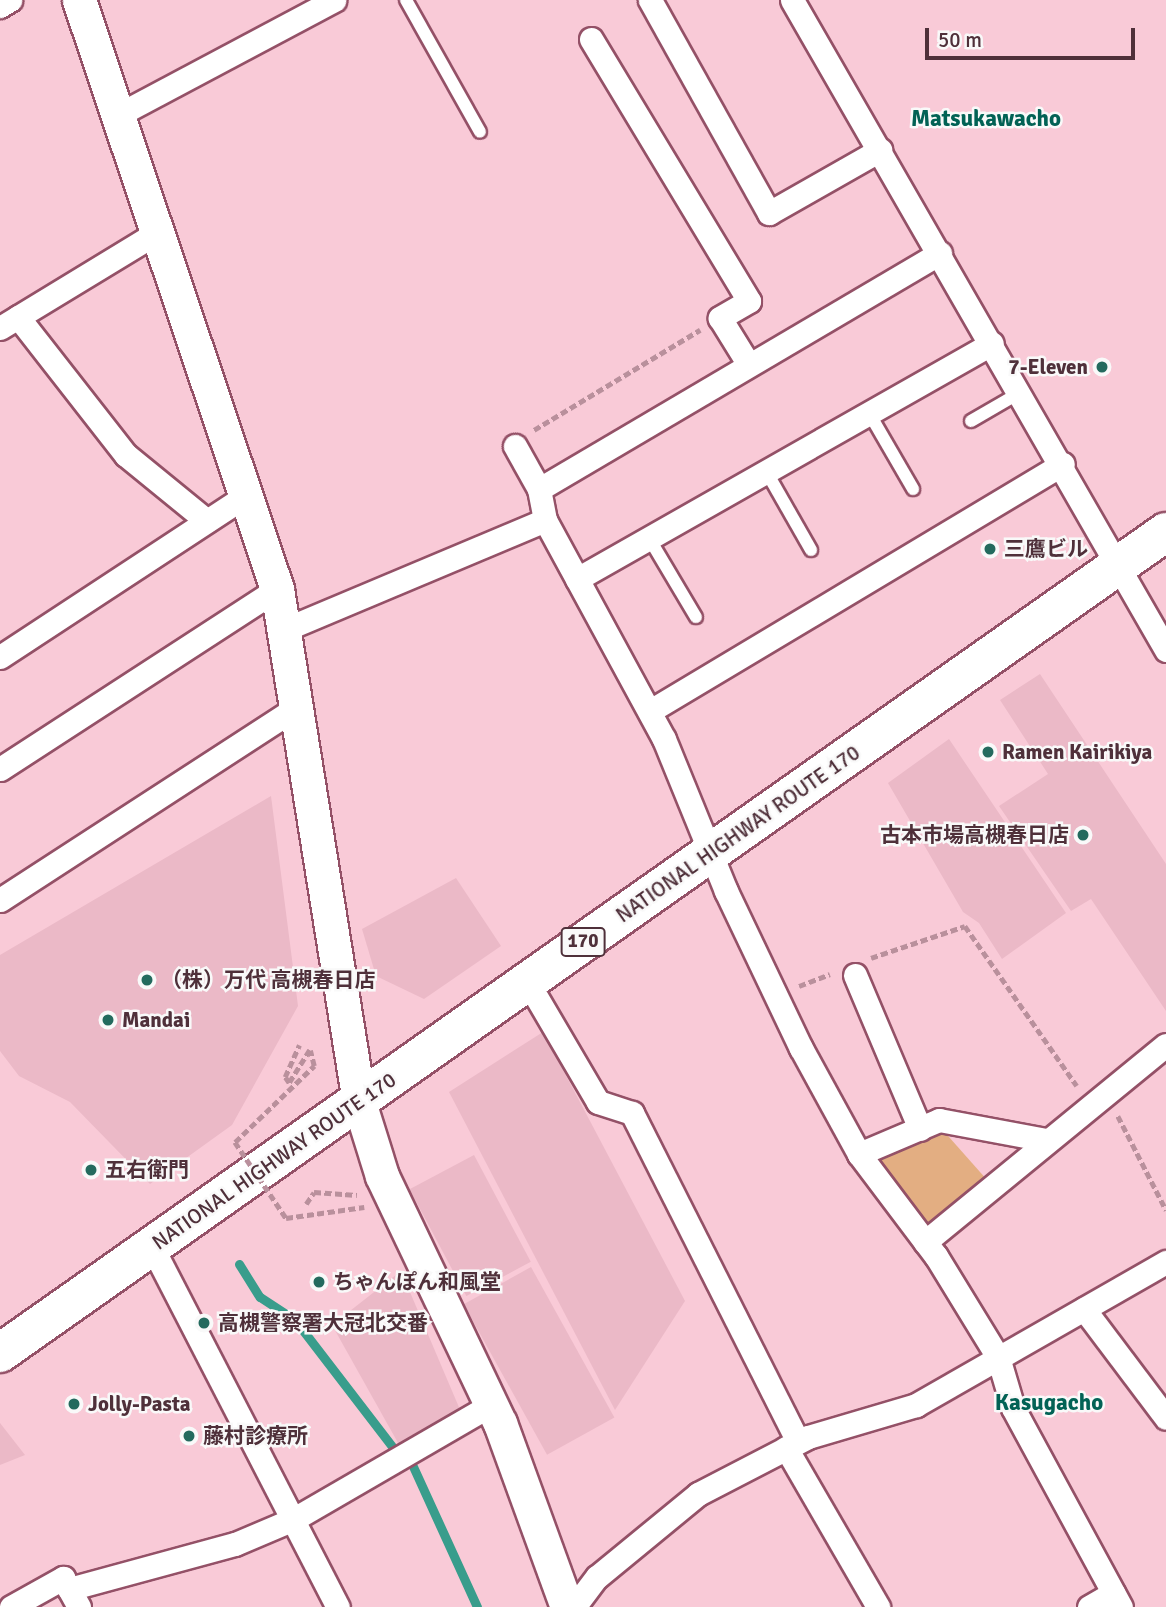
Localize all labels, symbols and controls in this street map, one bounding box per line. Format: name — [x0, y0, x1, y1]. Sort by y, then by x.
scale bar — [928, 14, 1138, 58]
text: 50 m — [938, 27, 982, 53]
district label: Matsukawacho — [911, 105, 1061, 133]
place label: 7-Eleven — [1008, 354, 1088, 380]
marker: 7-Eleven — [1094, 359, 1110, 375]
place label: 三鷹ビル — [1004, 536, 1088, 562]
marker: 三鷹ビル — [982, 541, 998, 557]
place label: Ramen Kairikiya — [1002, 739, 1152, 765]
street label: NATIONAL HIGHWAY ROUTE 170 — [611, 740, 865, 928]
marker: Ramen Kairikiya — [980, 744, 996, 760]
place label: 古本市場高槻春日店 — [880, 822, 1069, 848]
marker: 古本市場高槻春日店 — [1075, 827, 1091, 843]
road number: 170 — [560, 926, 606, 958]
place label: （株）万代 高槻春日店 — [161, 967, 376, 993]
marker: （株）万代 高槻春日店 — [139, 972, 155, 988]
place label: Mandai — [122, 1007, 190, 1033]
marker: Mandai — [100, 1012, 116, 1028]
street label: NATIONAL HIGHWAY ROUTE 170 — [147, 1067, 401, 1255]
place label: 五右衛門 — [105, 1157, 189, 1183]
marker: 五右衛門 — [83, 1162, 99, 1178]
place label: ちゃんぽん和風堂 — [333, 1269, 501, 1295]
marker: ちゃんぽん和風堂 — [311, 1274, 327, 1290]
place label: 高槻警察署大冠北交番 — [218, 1310, 428, 1336]
marker: 高槻警察署大冠北交番 — [196, 1315, 212, 1331]
district label: Kasugacho — [995, 1389, 1103, 1417]
place label: Jolly-Pasta — [88, 1391, 191, 1417]
marker: Jolly-Pasta — [66, 1396, 82, 1412]
place label: 藤村診療所 — [203, 1423, 308, 1449]
marker: 藤村診療所 — [181, 1428, 197, 1444]

